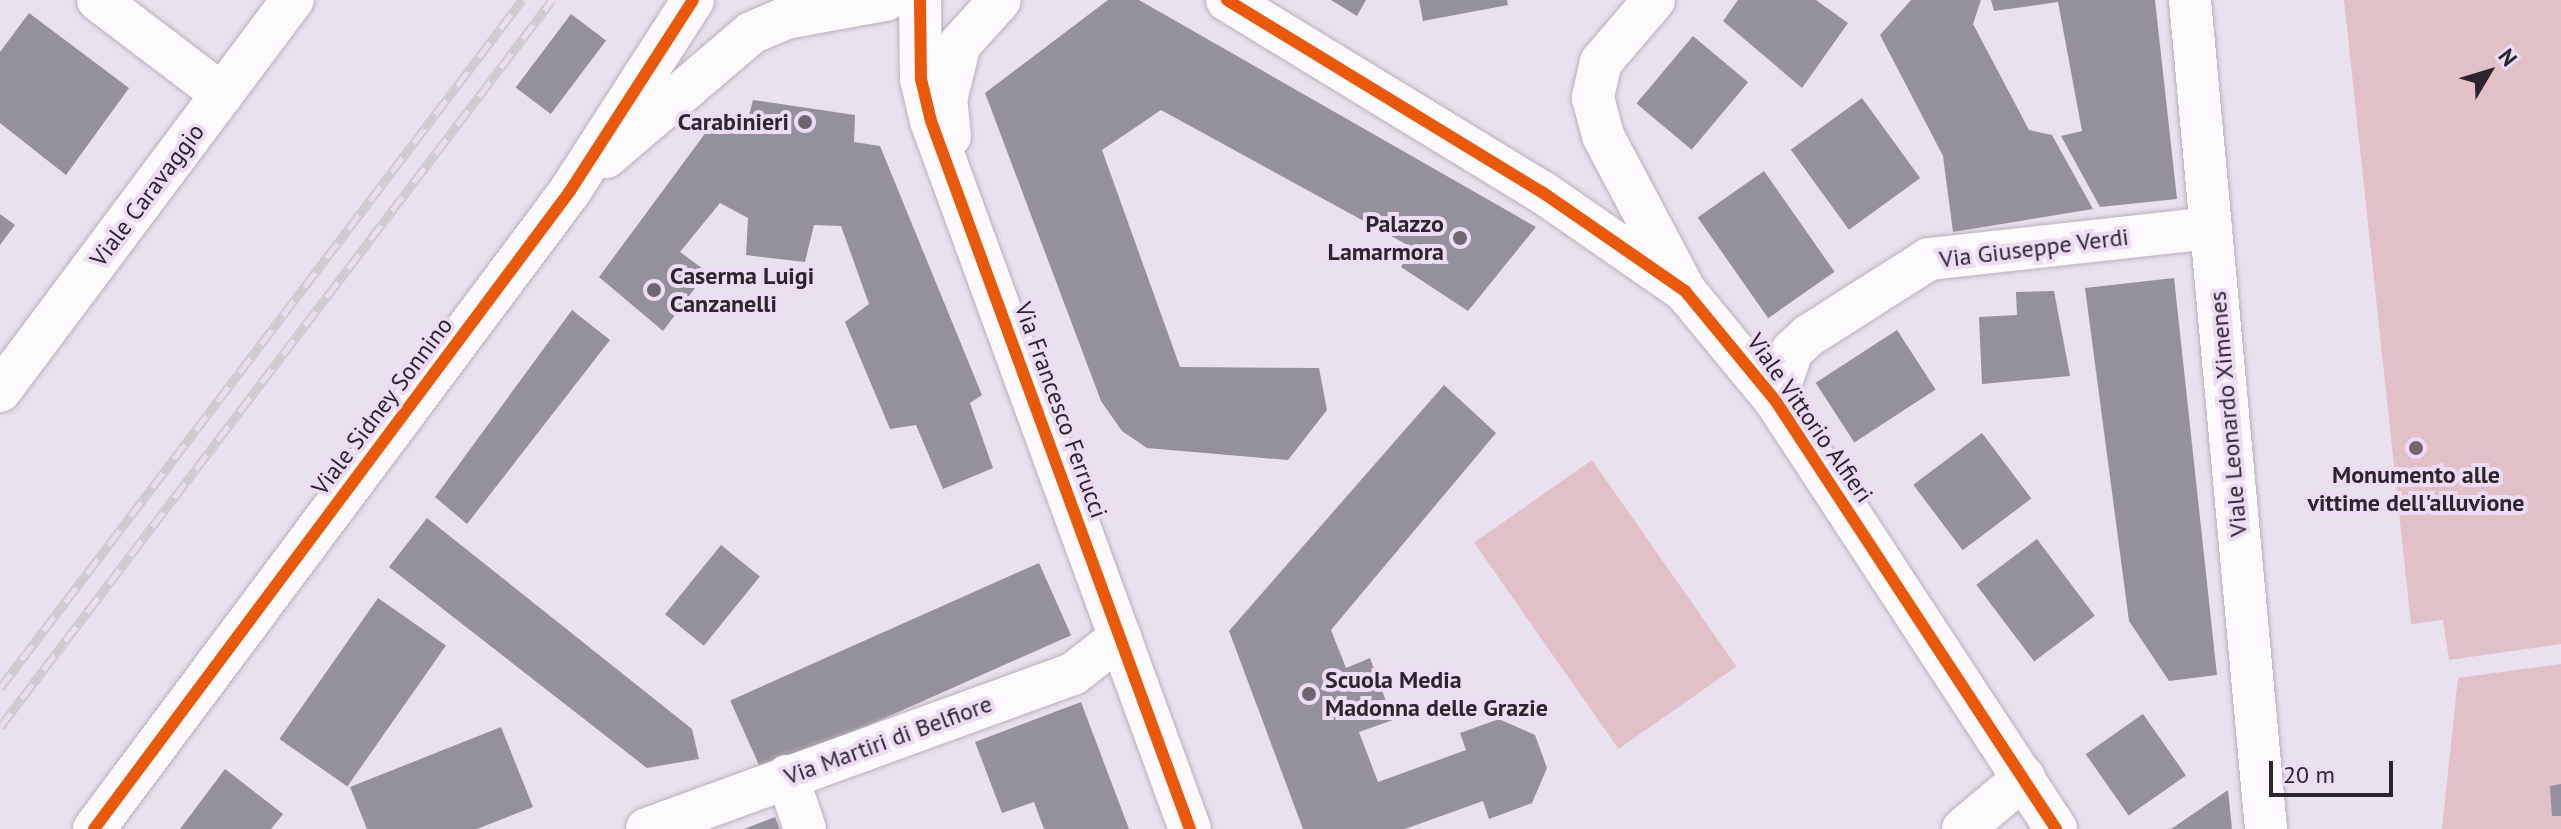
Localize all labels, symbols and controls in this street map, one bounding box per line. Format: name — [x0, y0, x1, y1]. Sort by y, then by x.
north arrow — [2449, 32, 2529, 112]
text: N — [2492, 43, 2523, 72]
place label: Carabinieri — [678, 108, 789, 136]
marker: Carabinieri — [796, 113, 814, 131]
street label: Viale Caravaggio — [84, 118, 210, 272]
place label: Palazzo Lamarmora — [1328, 210, 1444, 266]
street label: Via Giuseppe Verdi — [1937, 222, 2131, 274]
marker: Palazzo Lamarmora — [1451, 229, 1469, 247]
place label: Caserma Luigi Canzanelli — [670, 262, 814, 318]
marker: Caserma Luigi Canzanelli — [645, 281, 663, 299]
street label: Viale Leonardo Ximenes — [2203, 290, 2253, 538]
street label: Via Francesco Ferrucci — [1009, 298, 1113, 522]
street label: Viale Sidney Sonnino — [305, 311, 459, 501]
street label: Viale Vittorio Alfieri — [1741, 327, 1879, 509]
marker: Monumento alle vittime dell'alluvione — [2407, 439, 2425, 457]
place label: Monumento alle vittime dell'alluvione — [2307, 461, 2525, 517]
place label: Scuola Media Madonna delle Grazie — [1325, 666, 1548, 722]
marker: Scuola Media Madonna delle Grazie — [1300, 685, 1318, 703]
street label: Via Martiri di Belfiore — [780, 689, 996, 791]
scale bar — [2273, 745, 2397, 795]
text: 20 m — [2283, 759, 2335, 790]

